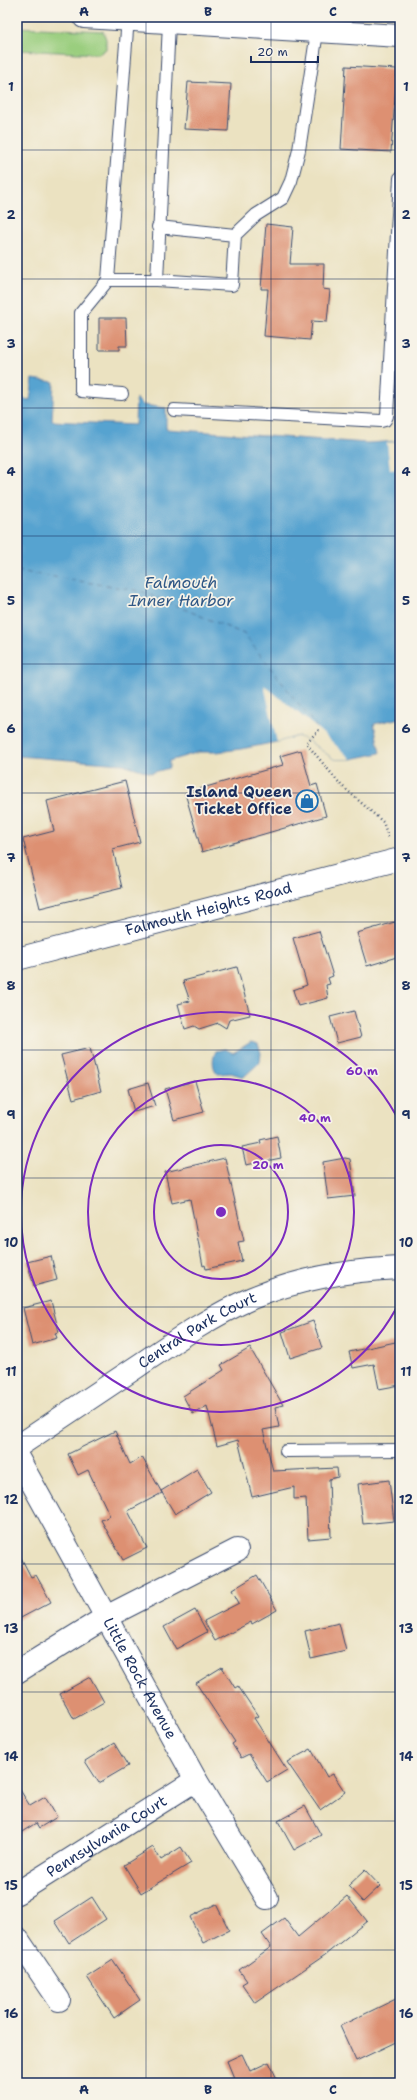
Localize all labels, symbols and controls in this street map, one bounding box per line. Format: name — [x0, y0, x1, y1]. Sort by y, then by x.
text: A — [79, 3, 89, 20]
text: B — [204, 3, 212, 20]
text: C — [329, 3, 337, 20]
scale bar — [251, 38, 318, 64]
text: 20 m — [257, 44, 288, 60]
text: 1 — [8, 78, 14, 95]
text: 1 — [403, 78, 409, 95]
text: 2 — [6, 206, 16, 223]
text: 2 — [401, 206, 411, 223]
text: 3 — [6, 335, 16, 352]
text: 3 — [401, 335, 411, 352]
text: 4 — [6, 463, 16, 480]
text: 4 — [401, 463, 411, 480]
water label: Falmouth Inner Harbor — [127, 572, 234, 611]
text: 5 — [7, 592, 15, 609]
text: 5 — [402, 592, 410, 609]
text: 6 — [6, 720, 16, 737]
text: 6 — [401, 720, 411, 737]
place label: Island Queen Ticket Office — [186, 782, 292, 819]
shop icon: Island Queen Ticket Office — [294, 788, 320, 814]
text: 7 — [6, 849, 16, 866]
text: 7 — [401, 849, 411, 866]
street label: Falmouth Heights Road — [123, 878, 294, 940]
text: 8 — [6, 977, 16, 994]
text: 8 — [401, 977, 411, 994]
text: 60 m — [346, 1063, 378, 1079]
text: 9 — [6, 1106, 16, 1123]
text: 9 — [401, 1106, 411, 1123]
text: 40 m — [299, 1110, 331, 1126]
text: 20 m — [252, 1157, 284, 1173]
centre of rings — [214, 1205, 228, 1219]
text: 10 — [4, 1234, 18, 1251]
text: 10 — [399, 1234, 413, 1251]
street label: Central Park Court — [134, 1287, 259, 1373]
text: 11 — [5, 1363, 17, 1380]
text: 11 — [400, 1363, 412, 1380]
text: 12 — [4, 1491, 18, 1508]
text: 12 — [399, 1491, 413, 1508]
street label: Little Rock Avenue — [98, 1614, 181, 1743]
text: 13 — [4, 1620, 18, 1637]
text: 13 — [399, 1620, 413, 1637]
text: 14 — [4, 1748, 18, 1765]
text: 14 — [399, 1748, 413, 1765]
street label: Pennsylvania Court — [43, 1791, 171, 1882]
text: 15 — [4, 1877, 18, 1894]
text: 15 — [399, 1877, 413, 1894]
text: 16 — [4, 2005, 18, 2022]
text: 16 — [399, 2005, 413, 2022]
text: A — [79, 2081, 89, 2098]
text: B — [204, 2081, 212, 2098]
text: C — [329, 2081, 337, 2098]

